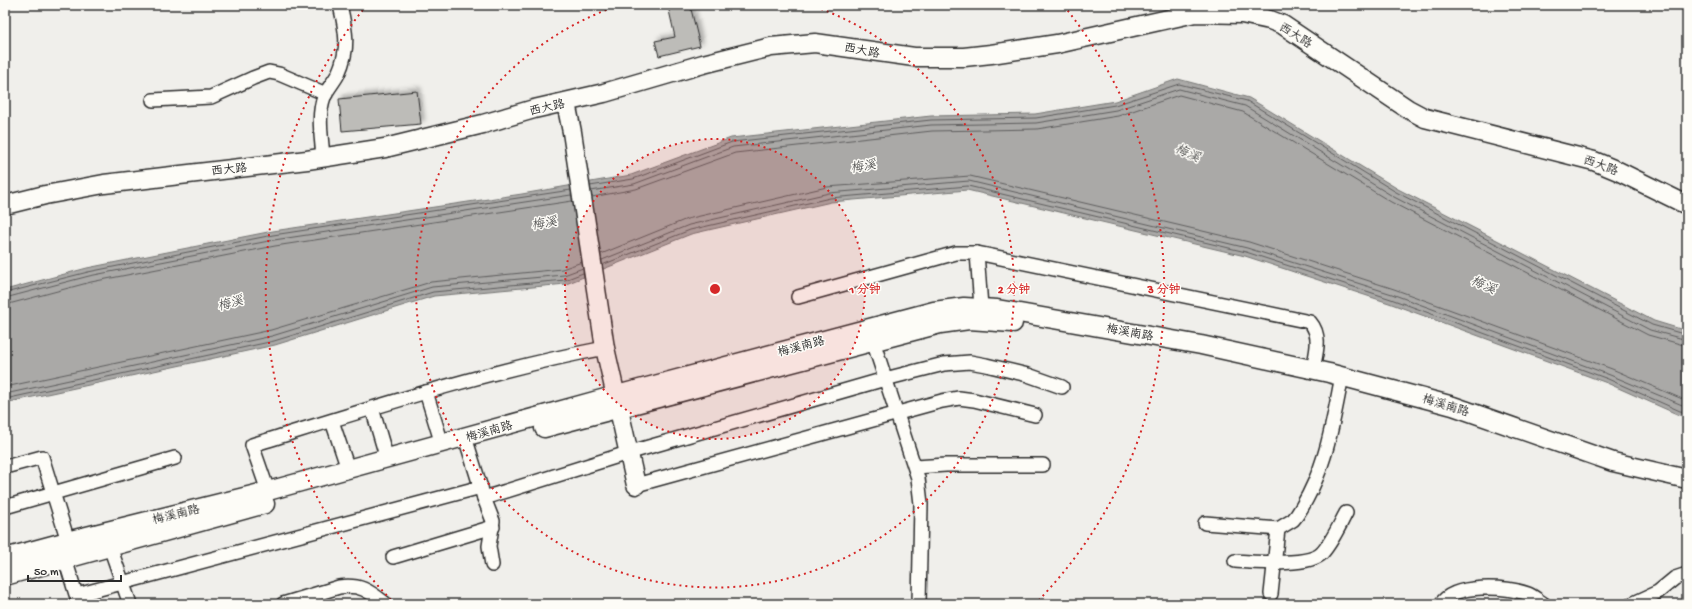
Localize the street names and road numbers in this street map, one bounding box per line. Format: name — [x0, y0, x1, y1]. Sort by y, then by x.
street label: 西大路 — [1276, 20, 1314, 52]
street label: 西大路 — [843, 41, 881, 62]
street label: 西大路 — [528, 97, 567, 120]
street label: 西大路 — [1581, 153, 1620, 180]
street label: 西大路 — [210, 161, 248, 180]
street label: 梅溪南路 — [1105, 321, 1155, 345]
street label: 梅溪南路 — [776, 333, 827, 361]
street label: 梅溪南路 — [1420, 391, 1471, 421]
street label: 梅溪南路 — [464, 418, 515, 446]
street label: 梅溪南路 — [151, 501, 201, 529]

